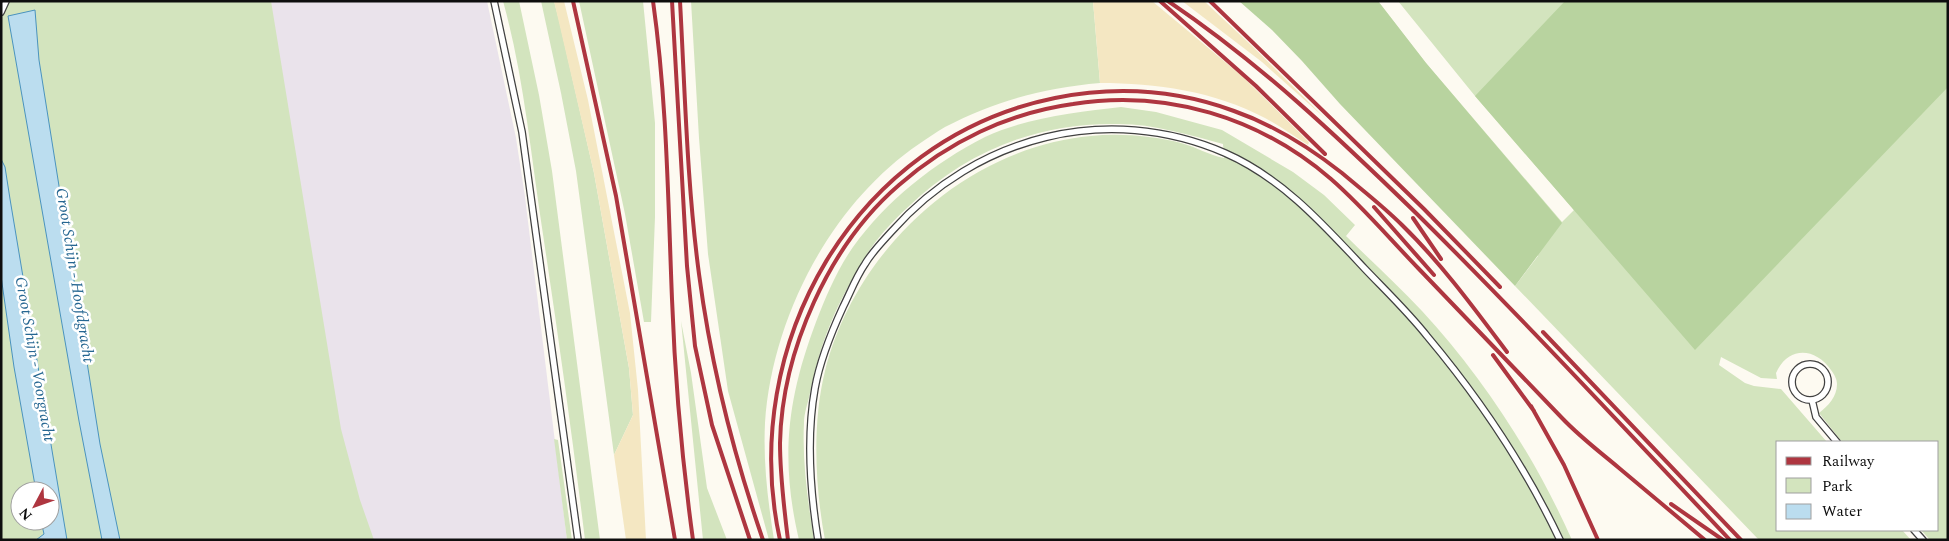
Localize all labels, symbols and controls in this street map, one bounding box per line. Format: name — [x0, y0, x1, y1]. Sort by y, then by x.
water label: Groot Schijn - Hoofdgracht — [49, 186, 101, 365]
water label: Groot Schijn - Voorgracht — [9, 275, 61, 444]
legend — [1776, 441, 1939, 531]
text: Railway — [1822, 450, 1875, 473]
text: Park — [1822, 475, 1853, 498]
north arrow — [10, 481, 60, 531]
text: Water — [1822, 500, 1862, 523]
text: N — [14, 503, 37, 525]

